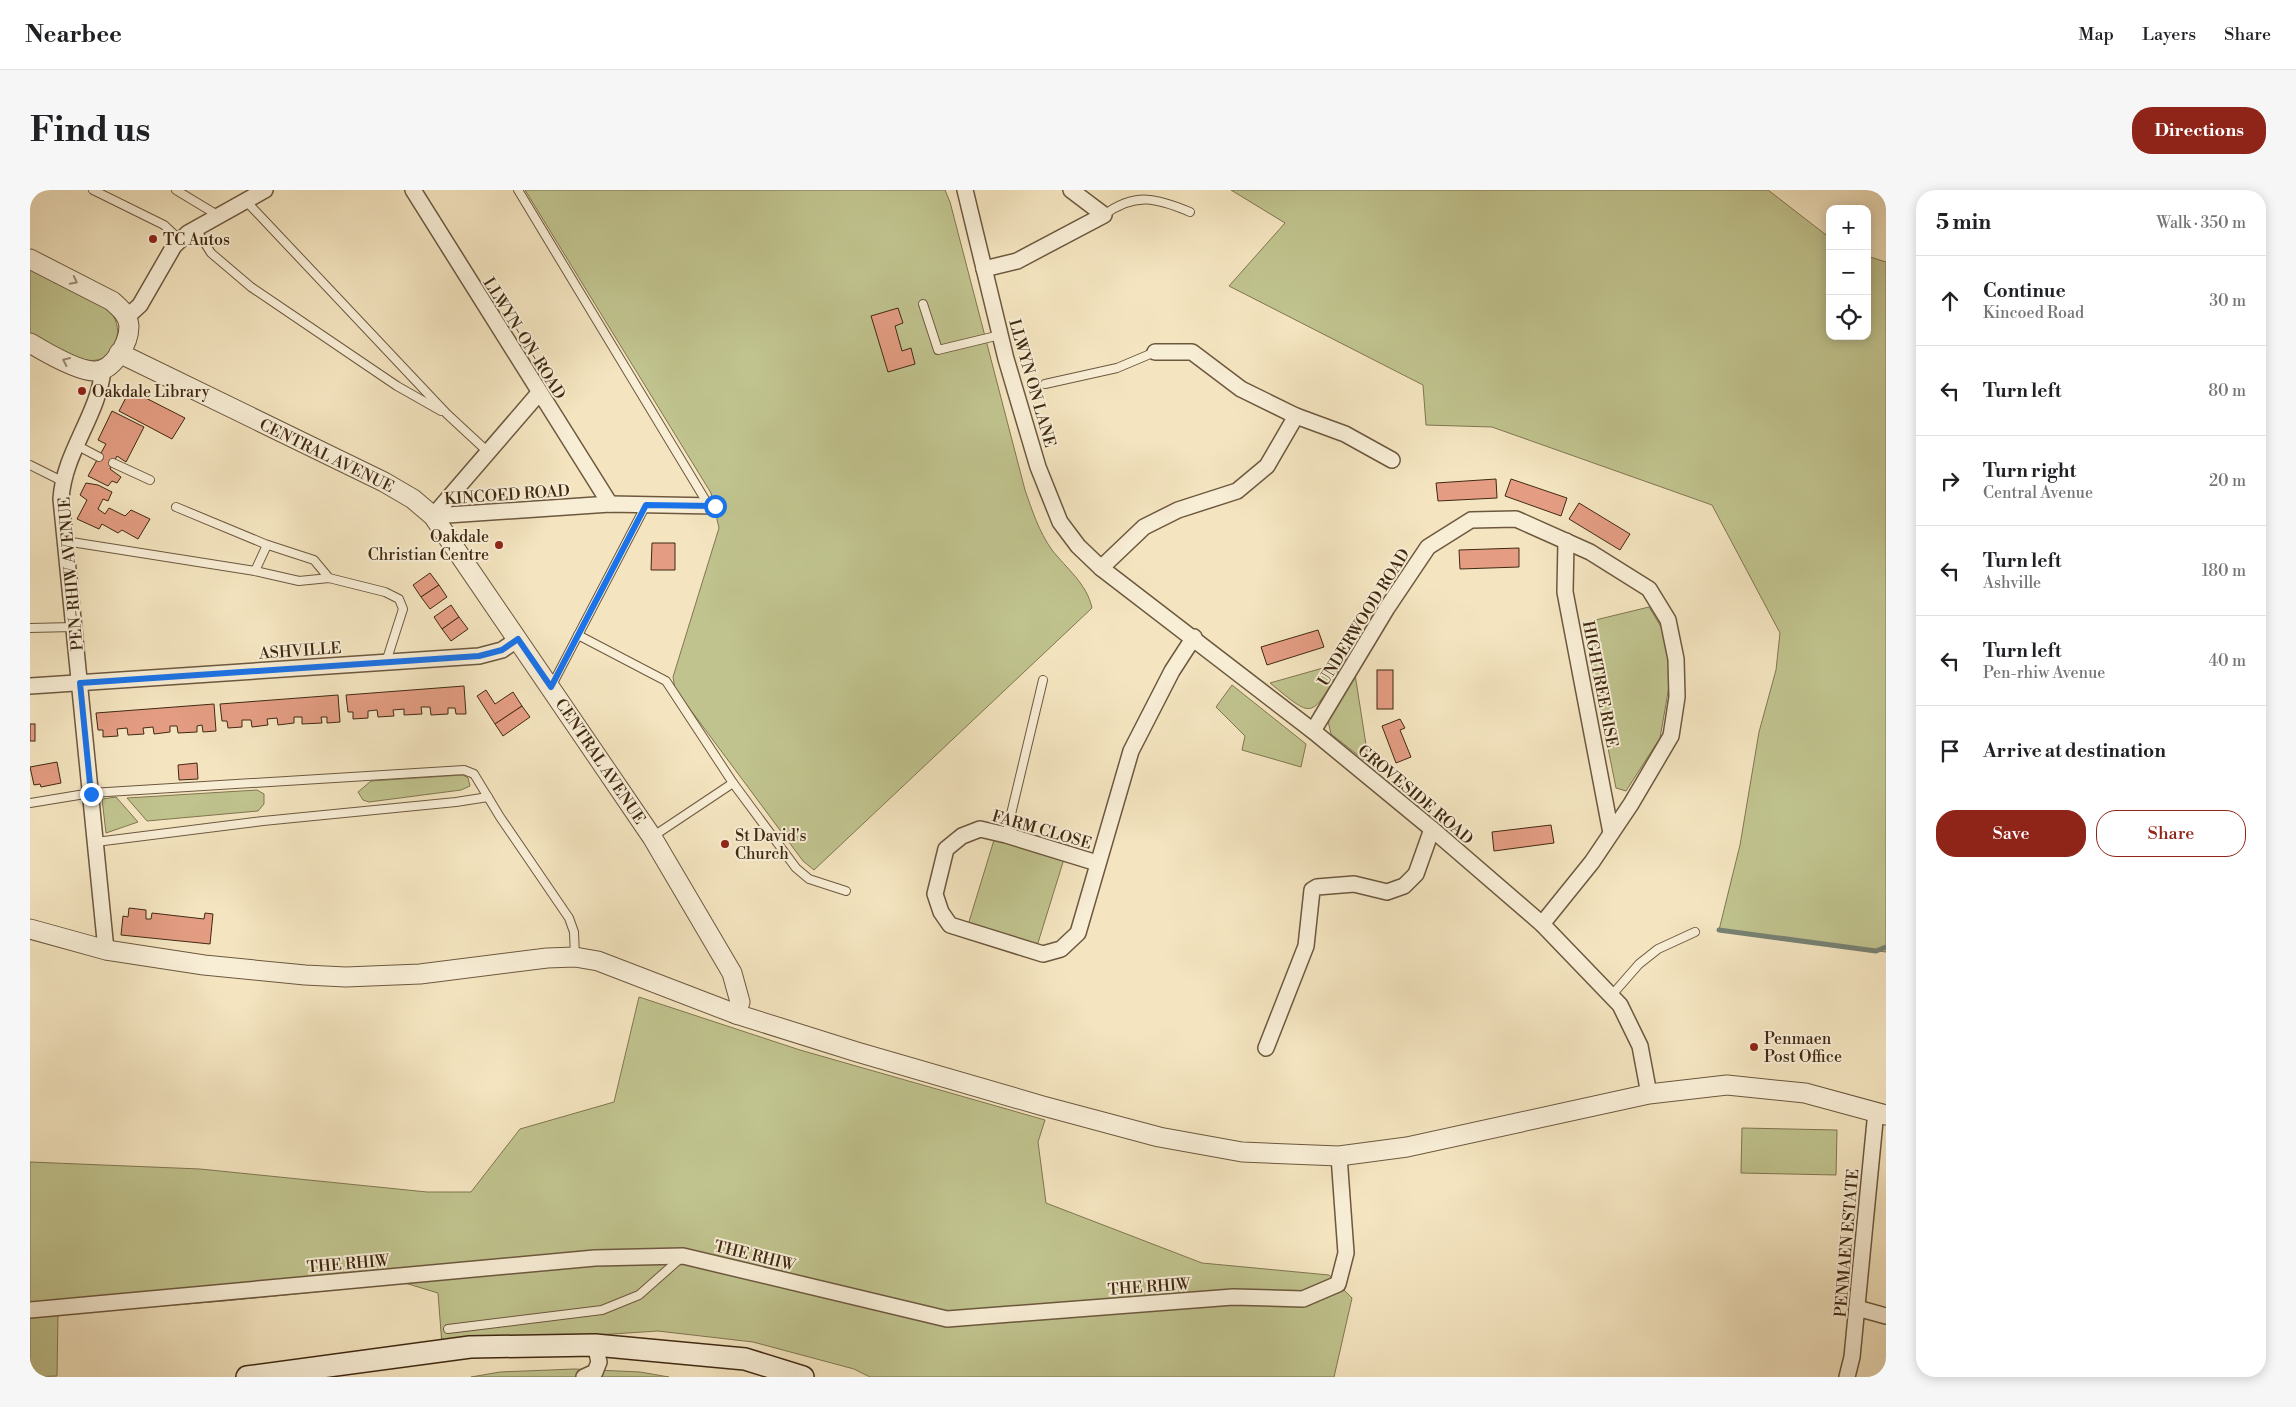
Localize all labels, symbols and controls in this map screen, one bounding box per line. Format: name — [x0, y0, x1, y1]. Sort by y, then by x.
text: Nearbee — [25, 20, 122, 50]
text: Map — [2079, 23, 2114, 46]
text: Layers — [2142, 23, 2196, 46]
text: Share — [2224, 23, 2271, 46]
button: Directions — [2132, 107, 2266, 154]
text: Find us — [30, 109, 150, 152]
map controls — [1826, 205, 1871, 340]
button: + — [1826, 205, 1871, 250]
text: 5 min — [1936, 210, 1991, 236]
text: Walk · 350 m — [2157, 213, 2246, 233]
place label: TC Autos — [163, 230, 230, 250]
marker: TC Autos — [147, 233, 159, 245]
button: − — [1826, 250, 1871, 295]
street label: LLWYN-ON-ROAD — [479, 274, 570, 403]
one-way arrow — [68, 275, 77, 285]
text: Continue — [1983, 279, 2066, 303]
icon: ahead — [1936, 287, 1964, 315]
text: 30 m — [2209, 291, 2246, 311]
button: locate — [1826, 295, 1871, 340]
text: Kincoed Road — [1983, 303, 2084, 323]
street label: LLWYN ON LANE — [1004, 317, 1060, 450]
one-way arrow — [62, 356, 71, 367]
icon: left — [1936, 377, 1964, 405]
text: Turn left — [1983, 379, 2062, 403]
text: 80 m — [2208, 381, 2246, 401]
place label: Oakdale Library — [92, 382, 210, 402]
marker: Oakdale Library — [76, 385, 88, 397]
street label: CENTRAL AVENUE — [256, 415, 397, 497]
text: Turn right — [1983, 459, 2076, 483]
icon: right — [1936, 467, 1964, 495]
text: 20 m — [2209, 471, 2246, 491]
street label: KINCOED ROAD — [444, 481, 570, 509]
text: Central Avenue — [1983, 483, 2093, 503]
route start — [704, 495, 727, 518]
street label: PEN-RHIW AVENUE — [54, 496, 88, 652]
place label: Oakdale Christian Centre — [368, 527, 489, 565]
marker: Oakdale Christian Centre — [493, 539, 505, 551]
street label: UNDERWOOD ROAD — [1313, 545, 1414, 690]
text: Turn left — [1983, 549, 2062, 573]
icon: left — [1936, 557, 1964, 585]
text: 180 m — [2202, 561, 2246, 581]
text: Ashville — [1983, 573, 2041, 593]
street label: HIGHTREE RISE — [1578, 619, 1622, 749]
street label: ASHVILLE — [257, 638, 342, 664]
text: Turn left — [1983, 639, 2062, 663]
icon: left — [1936, 647, 1964, 675]
text: 40 m — [2209, 651, 2246, 671]
text: Pen-rhiw Avenue — [1983, 663, 2105, 683]
street label: CENTRAL AVENUE — [551, 695, 650, 828]
icon: arrive — [1936, 737, 1964, 765]
text: Arrive at destination — [1983, 739, 2166, 763]
street label: GROVESIDE ROAD — [1353, 741, 1477, 849]
route end — [80, 783, 103, 806]
street label: FARM CLOSE — [990, 806, 1094, 854]
button: Save — [1936, 810, 2086, 857]
button: Share — [2096, 810, 2246, 857]
place label: St David's Church — [735, 826, 806, 864]
marker: St David's Church — [719, 838, 731, 850]
place label: Penmaen Post Office — [1764, 1029, 1842, 1067]
marker: Penmaen Post Office — [1748, 1041, 1760, 1053]
street label: PENMAEN ESTATE — [1831, 1168, 1863, 1318]
street label: THE RHIW — [712, 1236, 798, 1276]
street label: THE RHIW — [306, 1250, 391, 1278]
street label: THE RHIW — [1107, 1274, 1192, 1300]

